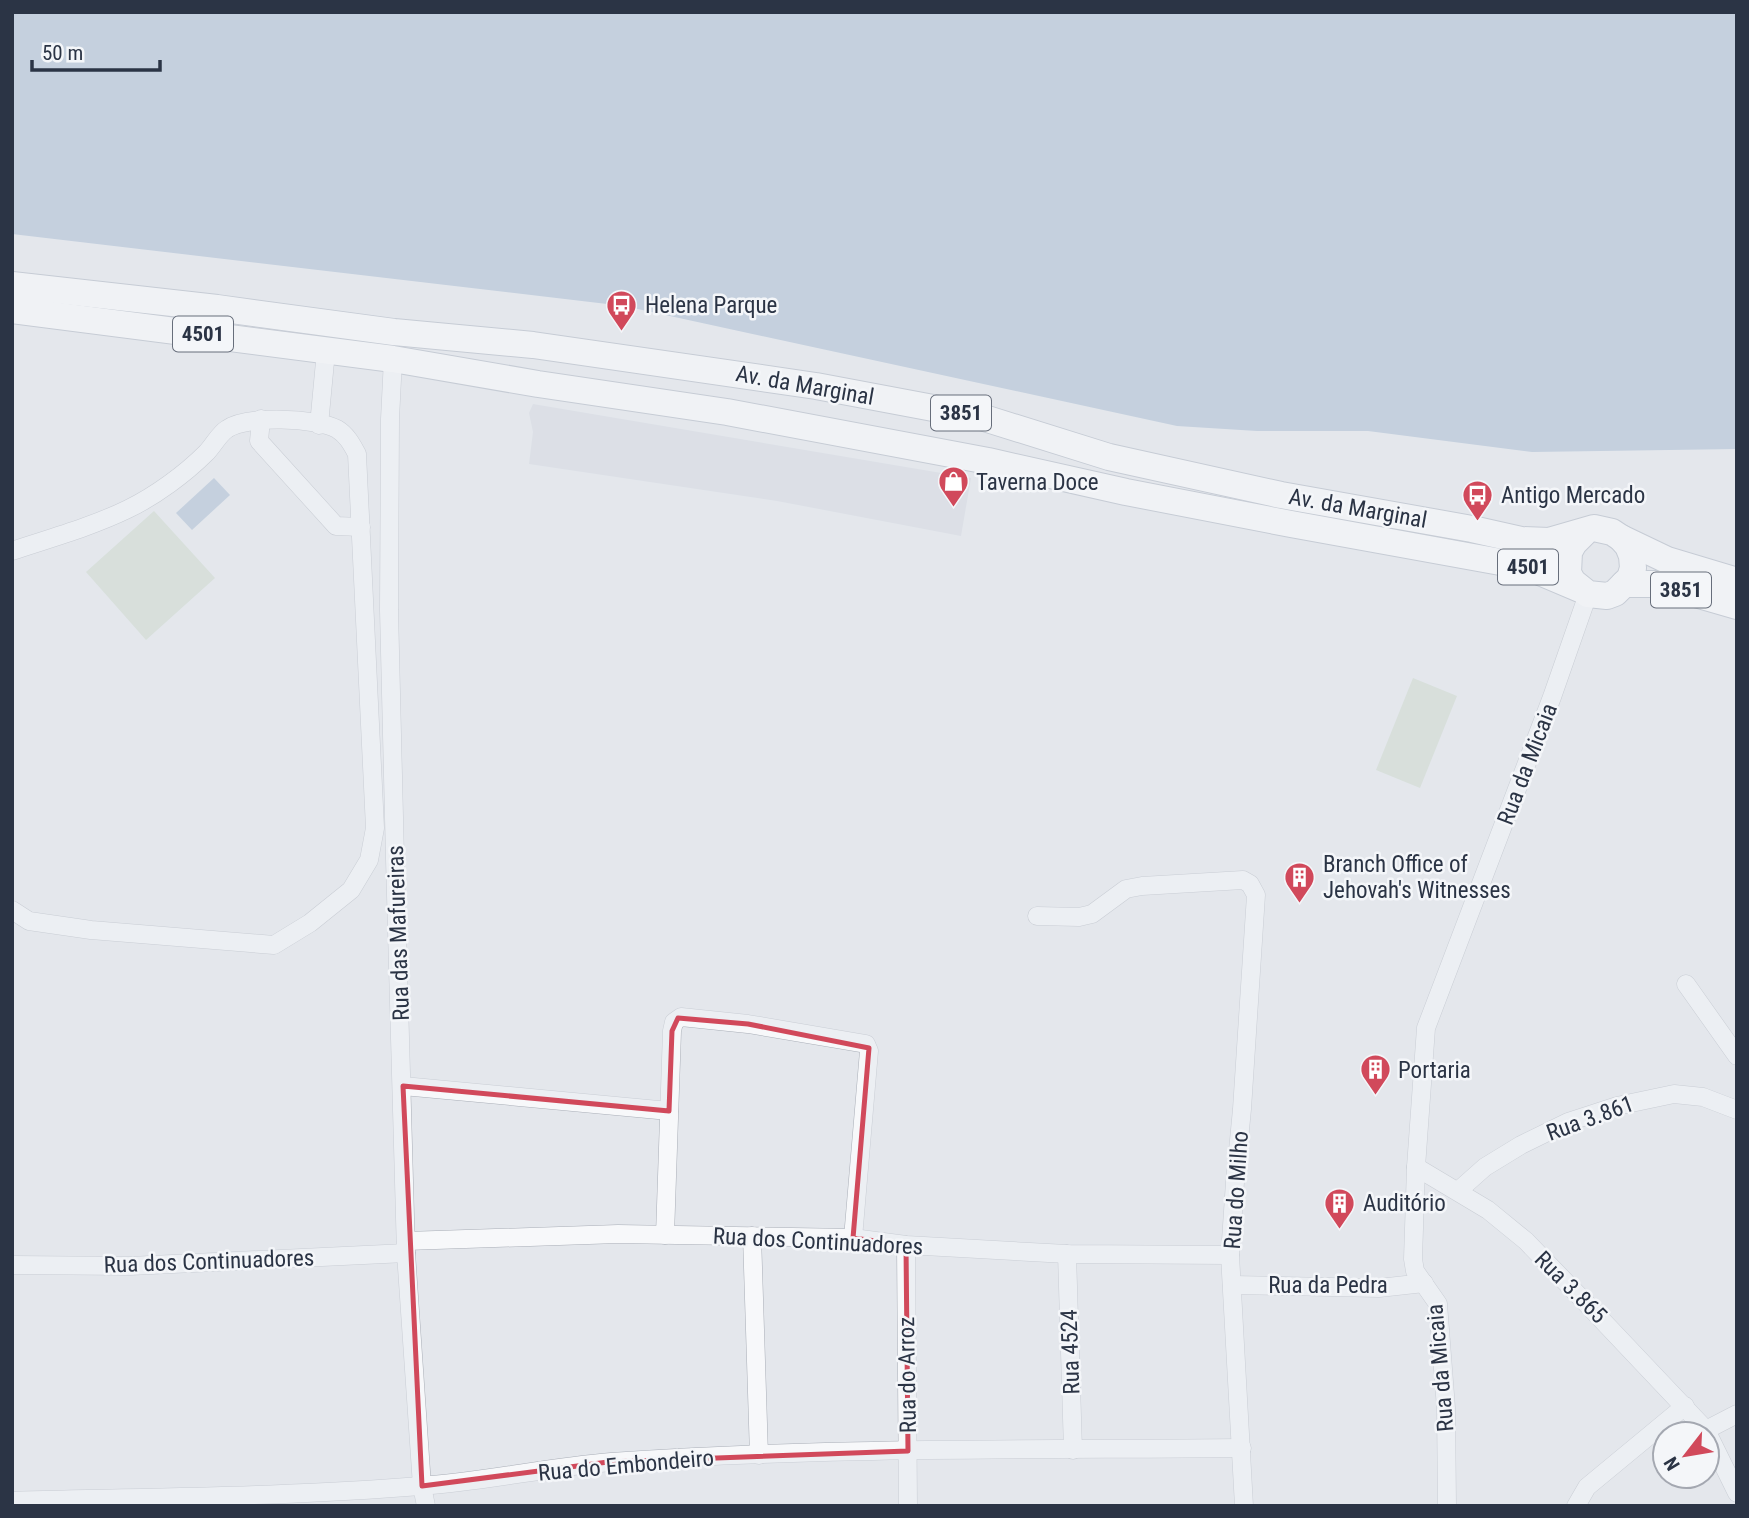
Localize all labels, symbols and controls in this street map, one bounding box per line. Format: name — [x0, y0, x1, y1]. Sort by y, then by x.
scale bar — [32, 28, 159, 72]
text: 50 m — [42, 41, 83, 65]
bus stop icon: Helena Parque — [605, 288, 639, 332]
place label: Helena Parque — [645, 292, 777, 319]
road number: 4501 — [173, 316, 233, 352]
street label: Av. da Marginal — [734, 360, 876, 411]
road number: 3851 — [931, 396, 991, 430]
shop icon: Taverna Doce — [936, 465, 970, 509]
place label: Taverna Doce — [976, 469, 1099, 496]
bus stop icon: Antigo Mercado — [1461, 478, 1495, 522]
place label: Antigo Mercado — [1501, 482, 1645, 509]
street label: Av. da Marginal — [1287, 483, 1429, 534]
road number: 4501 — [1498, 550, 1558, 584]
road number: 3851 — [1651, 572, 1711, 608]
street label: Rua da Micaia — [1492, 700, 1563, 829]
street label: Rua das Mafureiras — [382, 845, 415, 1021]
place label: Branch Office of Jehovah's Witnesses — [1323, 851, 1511, 904]
building icon: Branch Office of Jehovah's Witnesses — [1283, 860, 1317, 904]
building icon: Portaria — [1358, 1053, 1392, 1097]
place label: Portaria — [1398, 1057, 1471, 1084]
street label: Rua 3.861 — [1543, 1090, 1638, 1147]
street label: Rua do Milho — [1219, 1130, 1254, 1250]
building icon: Auditório — [1323, 1186, 1357, 1230]
place label: Auditório — [1363, 1190, 1446, 1217]
street label: Rua dos Continuadores — [712, 1223, 924, 1260]
street label: Rua dos Continuadores — [103, 1244, 315, 1279]
street label: Rua 3.865 — [1529, 1246, 1612, 1329]
street label: Rua da Pedra — [1268, 1272, 1388, 1299]
street label: Rua da Micaia — [1421, 1303, 1460, 1433]
street label: Rua 4524 — [1056, 1309, 1085, 1395]
street label: Rua do Arroz — [893, 1317, 922, 1433]
north arrow — [1651, 1420, 1721, 1490]
street label: Rua do Embondeiro — [537, 1444, 715, 1487]
text: N — [1659, 1453, 1685, 1474]

